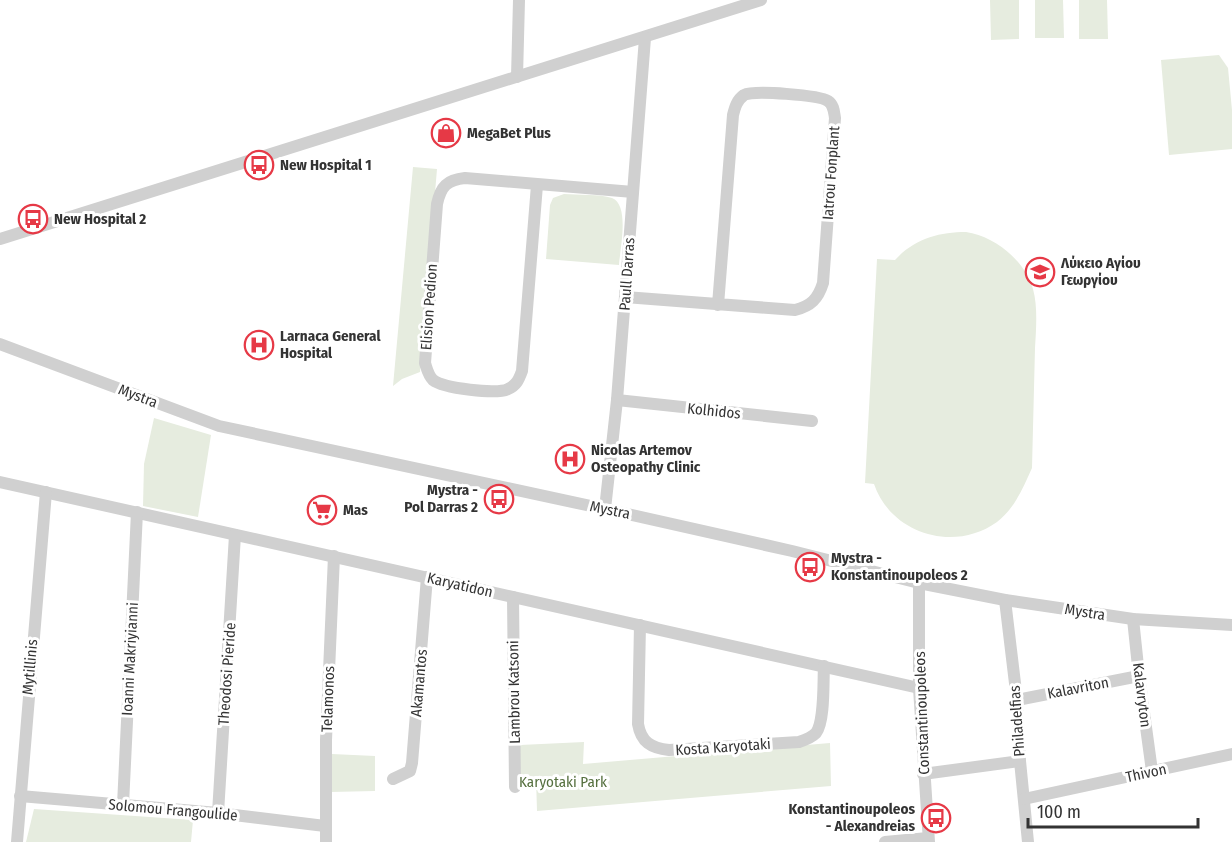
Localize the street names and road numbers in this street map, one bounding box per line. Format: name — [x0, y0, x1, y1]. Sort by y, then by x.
street label: Iatrou Fonplant — [819, 125, 843, 221]
street label: Paull Darras — [615, 237, 639, 311]
street label: Elision Pedion — [417, 263, 441, 351]
street label: Mystra — [116, 380, 160, 412]
street label: Kolhidos — [686, 399, 742, 423]
street label: Mystra — [588, 497, 632, 523]
street label: Karyatidon — [425, 569, 495, 601]
street label: Mystra — [1063, 600, 1107, 624]
street label: Ioanni Makriyianni — [118, 602, 142, 716]
street label: Theodosi Pieride — [214, 622, 240, 726]
street label: Mytillinis — [19, 638, 41, 696]
street label: Lambrou Katsoni — [504, 640, 524, 744]
street label: Akamantos — [407, 648, 431, 718]
street label: Constantinoupoleos — [911, 651, 933, 775]
street label: Kalavryton — [1129, 662, 1155, 728]
street label: Telamonos — [318, 666, 338, 732]
street label: Kalavriton — [1046, 673, 1110, 703]
street label: Philadelfias — [1006, 685, 1028, 757]
street label: Kosta Karyotaki — [675, 735, 771, 759]
street label: Thivon — [1124, 760, 1168, 786]
street label: Solomou Frangoulide — [108, 795, 238, 825]

